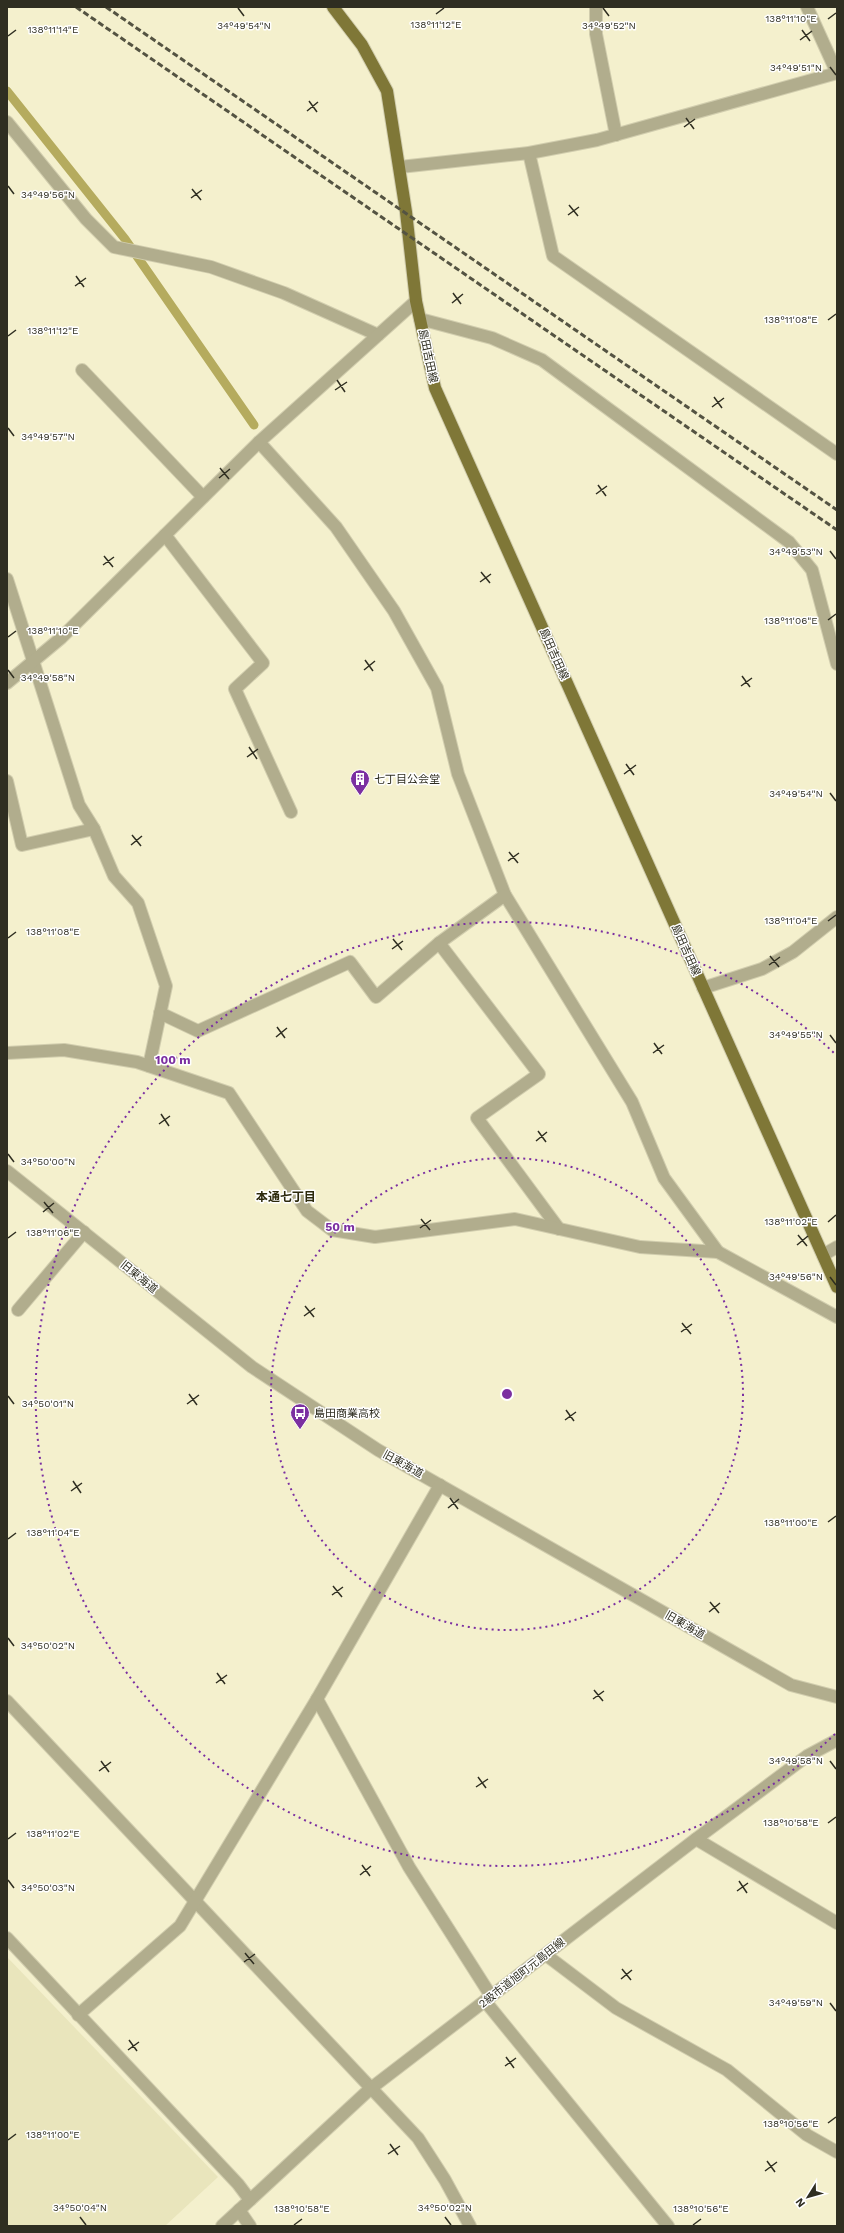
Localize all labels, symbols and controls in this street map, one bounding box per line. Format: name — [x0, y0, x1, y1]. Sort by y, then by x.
text: 138°11'10"E — [765, 13, 817, 24]
text: 138°11'12"E — [411, 19, 461, 30]
text: 34°49'54"N — [217, 20, 271, 31]
text: 34°49'52"N — [582, 20, 636, 31]
text: 138°11'14"E — [28, 24, 78, 35]
text: 34°49'51"N — [770, 62, 822, 73]
text: 34°49'56"N — [21, 189, 75, 200]
text: 138°11'08"E — [764, 314, 818, 325]
text: 138°11'12"E — [28, 325, 78, 336]
street label: 島田吉田線 — [416, 328, 440, 384]
text: 34°49'57"N — [21, 431, 75, 442]
text: 34°49'53"N — [769, 546, 823, 557]
text: 138°11'06"E — [764, 615, 818, 626]
text: 138°11'10"E — [27, 625, 79, 636]
street label: 島田吉田線 — [537, 626, 571, 682]
text: 34°49'58"N — [21, 672, 75, 683]
building icon: 七丁目公会堂 — [349, 768, 371, 796]
place label: 七丁目公会堂 — [374, 773, 440, 786]
text: 34°49'54"N — [769, 788, 823, 799]
text: 138°11'04"E — [765, 915, 817, 926]
street label: 島田吉田線 — [669, 922, 703, 978]
text: 138°11'08"E — [26, 926, 80, 937]
text: 34°49'55"N — [769, 1029, 823, 1040]
text: 100 m — [155, 1053, 191, 1067]
text: 34°50'00"N — [21, 1156, 75, 1167]
district label: 本通七丁目 — [256, 1190, 316, 1204]
text: 138°11'02"E — [764, 1216, 818, 1227]
text: 50 m — [325, 1220, 355, 1234]
text: 138°11'06"E — [26, 1227, 80, 1238]
street label: 旧東海道 — [118, 1258, 160, 1296]
text: 34°49'56"N — [769, 1271, 823, 1282]
centre of rings — [500, 1387, 514, 1401]
text: 34°50'01"N — [22, 1398, 74, 1409]
bus stop icon: 島田商業高校 — [289, 1402, 311, 1430]
place label: 島田商業高校 — [314, 1407, 380, 1420]
street label: 旧東海道 — [381, 1448, 425, 1480]
text: 138°11'00"E — [764, 1517, 818, 1528]
text: 138°11'04"E — [27, 1527, 79, 1538]
street label: 旧東海道 — [663, 1608, 707, 1642]
text: 34°50'02"N — [21, 1640, 75, 1651]
text: 34°49'58"N — [769, 1755, 823, 1766]
text: 138°10'58"E — [763, 1817, 819, 1828]
text: 138°11'02"E — [26, 1828, 80, 1839]
text: 34°50'03"N — [21, 1882, 75, 1893]
street label: 2級市道旭町元島田線 — [476, 1935, 568, 2011]
text: 34°49'59"N — [769, 1997, 823, 2008]
text: 138°10'56"E — [763, 2118, 819, 2129]
text: 138°11'00"E — [26, 2129, 80, 2140]
north arrow — [788, 2177, 828, 2217]
text: N — [793, 2196, 808, 2210]
text: 34°50'04"N — [53, 2202, 107, 2213]
text: 34°50'02"N — [418, 2202, 472, 2213]
text: 138°10'58"E — [274, 2203, 330, 2214]
text: 138°10'56"E — [673, 2203, 729, 2214]

